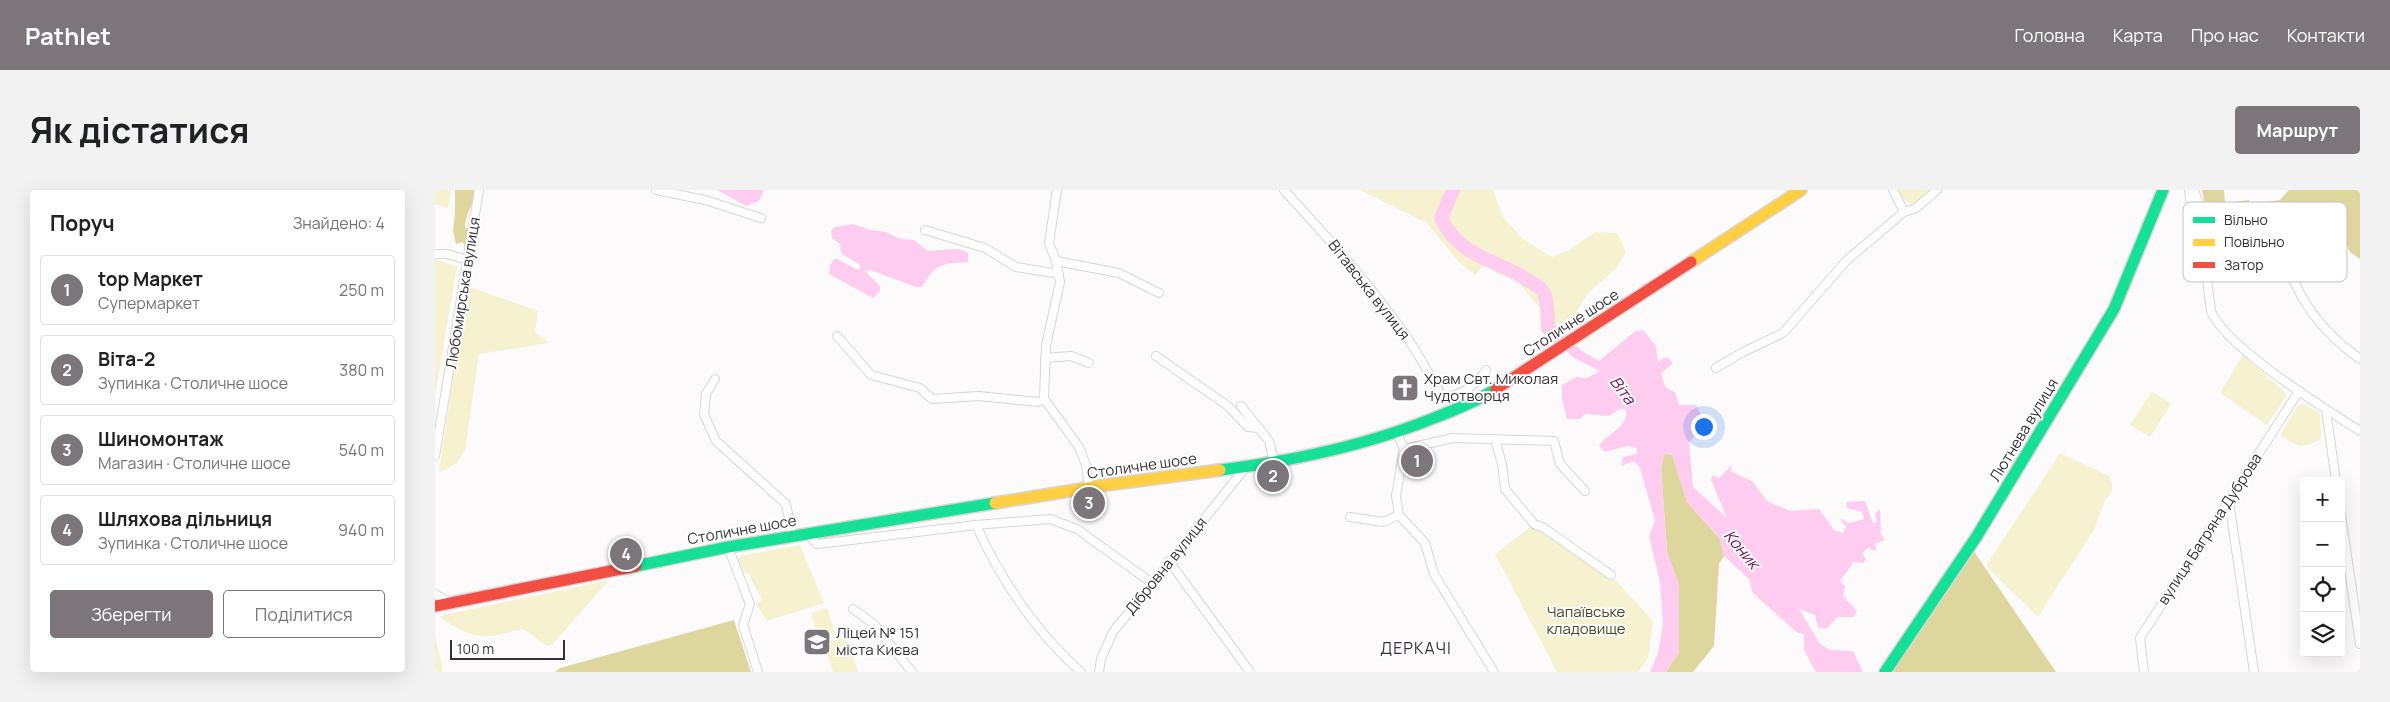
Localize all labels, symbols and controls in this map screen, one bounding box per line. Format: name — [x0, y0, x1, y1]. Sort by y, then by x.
text: Pathlet — [25, 19, 111, 52]
text: Головна — [2015, 23, 2085, 47]
text: Карта — [2113, 23, 2163, 47]
text: Про нас — [2191, 23, 2259, 47]
text: Контакти — [2287, 23, 2365, 47]
text: Як дістатися — [30, 106, 249, 154]
button: Маршрут — [2235, 106, 2360, 154]
legend — [2183, 202, 2347, 282]
text: Поруч — [50, 209, 115, 237]
text: Вільно — [2224, 210, 2268, 229]
text: Знайдено: 4 — [293, 212, 385, 234]
street label: Любомирська вулиця — [440, 216, 485, 370]
text: Повільно — [2224, 232, 2285, 251]
street label: Вітавська вулиця — [1324, 235, 1415, 344]
text: Затор — [2224, 255, 2264, 274]
text: top Маркет — [98, 266, 203, 292]
text: 1 — [63, 279, 71, 301]
text: 250 m — [339, 279, 384, 301]
street label: Столичне шосе — [1519, 284, 1623, 361]
text: Супермаркет — [98, 292, 200, 314]
text: Віта-2 — [98, 346, 155, 372]
text: 2 — [62, 359, 72, 381]
text: 380 m — [339, 359, 384, 381]
place label: Храм Свт. Миколая Чудотворця — [1424, 368, 1558, 406]
water label: Віта — [1605, 371, 1642, 410]
text: Зупинка · Столичне шосе — [98, 372, 288, 394]
church icon: Храм Свт. Миколая Чудотворця — [1390, 373, 1420, 403]
street label: Лютнева вулиця — [1984, 374, 2063, 485]
your location — [1691, 414, 1717, 440]
text: Шиномонтаж — [98, 426, 224, 452]
text: 3 — [62, 439, 72, 461]
text: 540 m — [339, 439, 384, 461]
pin: 1 — [1401, 442, 1433, 480]
street label: Столичне шосе — [1086, 447, 1198, 484]
street label: вулиця Багряна Дуброва — [2153, 449, 2267, 609]
text: Магазин · Столичне шосе — [98, 452, 291, 474]
pin: 2 — [1257, 457, 1289, 495]
map controls — [2300, 477, 2345, 657]
button: + — [2300, 477, 2345, 522]
pin: 3 — [1073, 484, 1105, 522]
text: Шляхова дільниця — [98, 506, 272, 532]
street label: Столичне шосе — [686, 510, 798, 549]
street label: Дібровна вулиця — [1120, 513, 1211, 619]
text: 4 — [62, 519, 72, 541]
text: 940 m — [338, 519, 384, 541]
button: − — [2300, 522, 2345, 567]
water label: Коник — [1719, 525, 1766, 575]
text: Зупинка · Столичне шосе — [98, 532, 288, 554]
pin: 4 — [610, 535, 642, 573]
button: locate — [2300, 567, 2345, 612]
button: Зберегти — [50, 590, 213, 638]
button: Поділитися — [223, 590, 385, 638]
park label: Чапаївське кладовище — [1547, 601, 1626, 639]
button: layers — [2300, 612, 2345, 657]
place label: Ліцей № 151 міста Києва — [836, 622, 920, 660]
school or university icon: Ліцей № 151 міста Києва — [802, 627, 832, 657]
scale bar — [450, 637, 565, 660]
district label: ДЕРКАЧІ — [1380, 637, 1452, 659]
text: 100 m — [457, 639, 494, 658]

